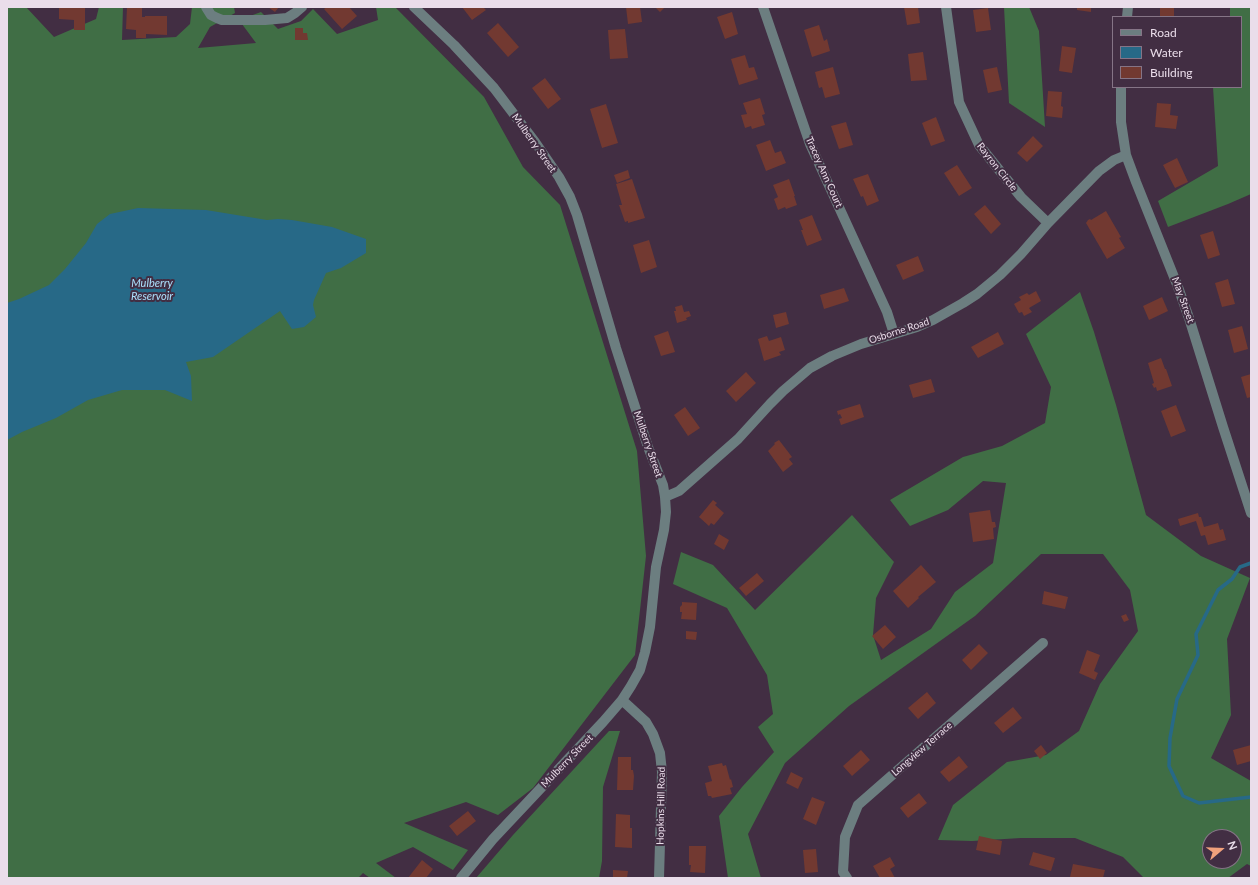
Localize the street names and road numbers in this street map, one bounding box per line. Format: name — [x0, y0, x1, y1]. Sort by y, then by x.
street label: Mulberry Street — [509, 111, 559, 175]
street label: Tracey Ann Court — [803, 135, 845, 209]
street label: Rayron Circle — [974, 140, 1020, 194]
street label: May Street — [1169, 275, 1197, 325]
street label: Osborne Road — [867, 316, 931, 346]
street label: Mulberry Street — [631, 409, 665, 479]
street label: Longview Terrace — [889, 719, 955, 779]
street label: Mulberry Street — [539, 732, 595, 790]
street label: Hopkins Hill Road — [654, 767, 668, 845]

